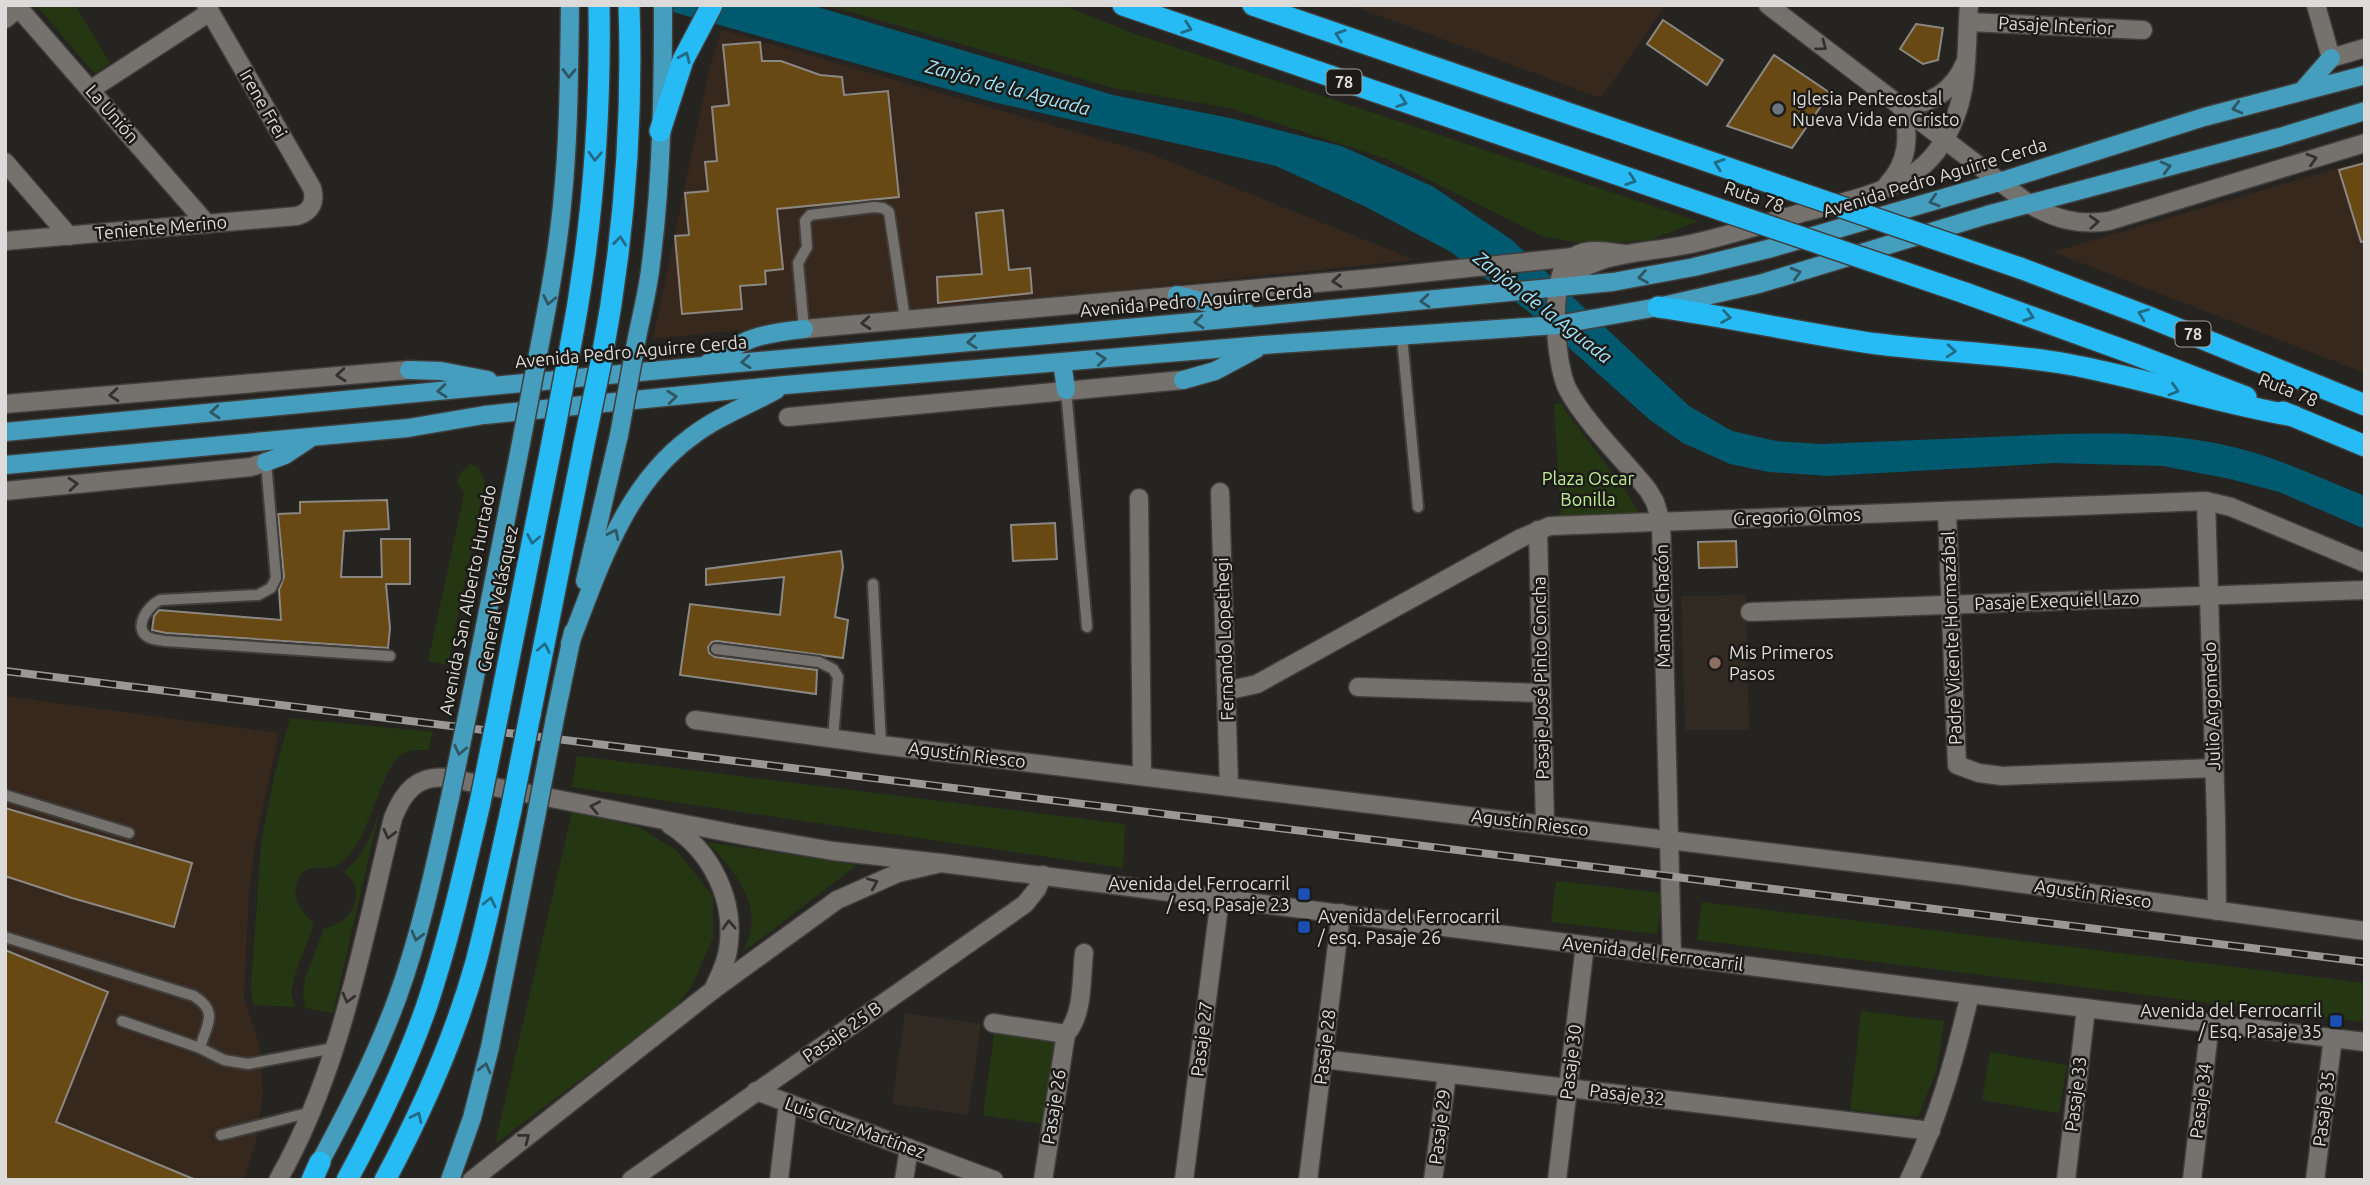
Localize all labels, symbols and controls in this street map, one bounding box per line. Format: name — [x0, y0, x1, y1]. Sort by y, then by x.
street label: Pasaje Interior — [1998, 12, 2115, 38]
one-way arrow — [1181, 20, 1193, 34]
one-way arrow — [1334, 29, 1346, 43]
one-way arrow — [1815, 38, 1827, 51]
one-way arrow — [677, 52, 691, 64]
water label: Zanjón de la Aguada — [923, 54, 1092, 120]
street label: Irene Frei — [236, 66, 292, 141]
one-way arrow — [561, 68, 576, 79]
road number: 78 — [1326, 69, 1362, 94]
street label: La Unión — [82, 80, 143, 146]
place label: Iglesia Pentecostal Nueva Vida en Cristo — [1792, 88, 1959, 129]
one-way arrow — [1396, 94, 1408, 108]
one-way arrow — [2231, 100, 2243, 115]
marker: Iglesia Pentecostal Nueva Vida en Cristo — [1770, 101, 1786, 117]
street label: Avenida Pedro Aguirre Cerda — [1820, 133, 2049, 221]
one-way arrow — [587, 150, 602, 161]
one-way arrow — [2305, 153, 2317, 167]
one-way arrow — [1713, 158, 1725, 172]
one-way arrow — [2160, 161, 2172, 175]
one-way arrow — [1624, 172, 1636, 186]
street label: Ruta 78 — [1722, 176, 1787, 216]
one-way arrow — [1928, 193, 1940, 208]
street label: Teniente Merino — [94, 211, 228, 243]
one-way arrow — [2088, 215, 2099, 230]
one-way arrow — [613, 235, 628, 247]
water label: Zanjón de la Aguada — [1469, 246, 1616, 368]
one-way arrow — [1790, 267, 1802, 282]
one-way arrow — [1637, 269, 1649, 284]
one-way arrow — [1331, 273, 1342, 288]
street label: Avenida Pedro Aguirre Cerda — [1079, 280, 1313, 320]
one-way arrow — [1420, 293, 1431, 308]
one-way arrow — [542, 294, 557, 306]
one-way arrow — [2023, 308, 2035, 322]
one-way arrow — [1720, 309, 1732, 324]
one-way arrow — [2138, 309, 2150, 323]
one-way arrow — [1193, 314, 1204, 329]
one-way arrow — [860, 315, 871, 330]
road number: 78 — [2176, 322, 2210, 346]
street label: Avenida Pedro Aguirre Cerda — [514, 331, 748, 371]
one-way arrow — [967, 334, 978, 349]
one-way arrow — [1945, 343, 1956, 358]
one-way arrow — [1095, 352, 1106, 367]
one-way arrow — [740, 354, 751, 369]
one-way arrow — [335, 368, 346, 383]
street label: Ruta 78 — [2256, 368, 2321, 410]
one-way arrow — [2168, 381, 2180, 396]
one-way arrow — [436, 383, 447, 398]
one-way arrow — [108, 387, 119, 402]
one-way arrow — [666, 389, 678, 404]
one-way arrow — [209, 404, 220, 419]
park label: Plaza Oscar Bonilla — [1542, 468, 1634, 509]
one-way arrow — [68, 477, 79, 492]
street label: Avenida San Alberto Hurtado — [435, 483, 499, 717]
street label: Gregorio Olmos — [1733, 504, 1861, 528]
street label: General Velásquez — [473, 524, 521, 674]
one-way arrow — [606, 529, 620, 541]
street label: Padre Vicente Hormazábal — [1937, 531, 1965, 745]
one-way arrow — [526, 533, 541, 545]
street label: Manuel Chacón — [1651, 544, 1673, 668]
street label: Fernando Lopethegi — [1211, 557, 1237, 721]
street label: Pasaje José Pinto Concha — [1528, 576, 1552, 780]
street label: Pasaje Exequiel Lazo — [1974, 587, 2140, 613]
street label: Julio Argomedo — [2199, 641, 2223, 771]
one-way arrow — [535, 642, 550, 654]
place label: Mis Primeros Pasos — [1729, 642, 1834, 683]
marker: Mis Primeros Pasos — [1707, 655, 1723, 671]
street label: Agustín Riesco — [907, 737, 1027, 771]
one-way arrow — [453, 744, 468, 756]
one-way arrow — [589, 801, 601, 816]
street label: Agustín Riesco — [1470, 805, 1590, 839]
one-way arrow — [383, 827, 397, 839]
place label: Avenida del Ferrocarril / esq. Pasaje 23 — [1108, 873, 1290, 914]
street label: Agustín Riesco — [2033, 875, 2153, 911]
one-way arrow — [866, 877, 878, 891]
marker: Avenida del Ferrocarril / esq. Pasaje 23 — [1296, 886, 1312, 902]
one-way arrow — [482, 896, 496, 908]
place label: Avenida del Ferrocarril / esq. Pasaje 26 — [1317, 906, 1500, 947]
one-way arrow — [721, 919, 736, 930]
marker: Avenida del Ferrocarril / esq. Pasaje 26 — [1296, 919, 1312, 935]
one-way arrow — [411, 930, 425, 942]
street label: Avenida del Ferrocarril — [1562, 932, 1745, 974]
one-way arrow — [341, 992, 356, 1004]
street label: Pasaje 25 B — [798, 997, 885, 1066]
street label: Pasaje 27 — [1186, 1000, 1216, 1078]
place label: Avenida del Ferrocarril / Esq. Pasaje 35 — [2140, 1000, 2322, 1041]
street label: Pasaje 28 — [1309, 1008, 1339, 1086]
marker: Avenida del Ferrocarril / Esq. Pasaje 35 — [2328, 1013, 2344, 1029]
street label: Pasaje 30 — [1555, 1023, 1585, 1101]
street label: Pasaje 33 — [2060, 1055, 2090, 1133]
one-way arrow — [477, 1062, 491, 1074]
street label: Pasaje 34 — [2185, 1062, 2215, 1140]
street label: Pasaje 26 — [1037, 1068, 1069, 1146]
street label: Pasaje 35 — [2308, 1070, 2338, 1148]
street label: Pasaje 32 — [1588, 1079, 1666, 1109]
street label: Pasaje 29 — [1424, 1088, 1454, 1166]
street label: Luis Cruz Martínez — [782, 1092, 928, 1162]
one-way arrow — [409, 1112, 423, 1124]
one-way arrow — [518, 1133, 530, 1146]

